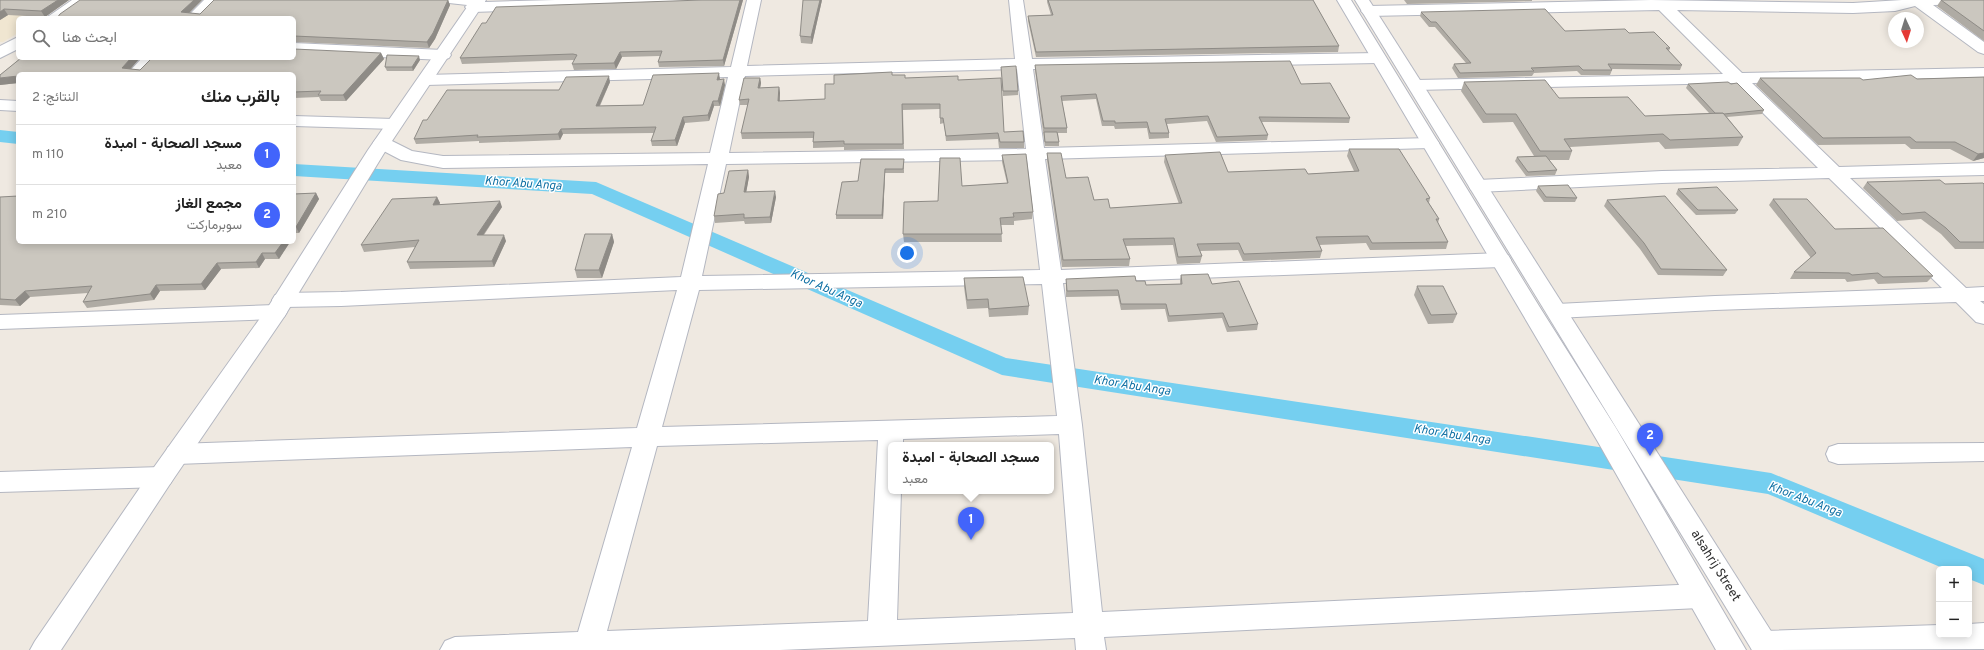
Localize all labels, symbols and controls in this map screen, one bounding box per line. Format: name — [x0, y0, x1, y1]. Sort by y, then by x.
north arrow — [1888, 12, 1924, 48]
search box — [16, 16, 296, 60]
icon: search — [30, 27, 52, 49]
text: ابحث هنا — [62, 29, 117, 48]
text: بالقرب منك — [201, 87, 280, 109]
text: النتائج: 2 — [32, 90, 78, 106]
text: مسجد الصحابة - امبدة — [105, 135, 242, 154]
text: 110 m — [32, 147, 64, 163]
text: 1 — [264, 147, 270, 163]
text: معبد — [216, 158, 242, 174]
water label: Khor Abu Anga — [484, 173, 563, 195]
text: مجمع الغاز — [176, 195, 242, 214]
text: 210 m — [32, 207, 67, 223]
text: 2 — [263, 207, 271, 223]
text: سوبرماركت — [187, 218, 242, 234]
your location — [897, 243, 917, 263]
water label: Khor Abu Anga — [787, 266, 865, 312]
water label: Khor Abu Anga — [1093, 372, 1172, 400]
water label: Khor Abu Anga — [1413, 421, 1492, 449]
pin: 2 — [1637, 423, 1663, 456]
popup — [888, 442, 1054, 494]
text: مسجد الصحابة - امبدة — [902, 449, 1040, 468]
text: معبد — [902, 472, 928, 488]
water label: Khor Abu Anga — [1766, 479, 1845, 522]
pin: 1 — [958, 507, 984, 540]
street label: alsahrij Street — [1687, 527, 1743, 605]
map controls — [1936, 566, 1972, 638]
button: + — [1936, 566, 1972, 602]
button: − — [1936, 602, 1972, 638]

